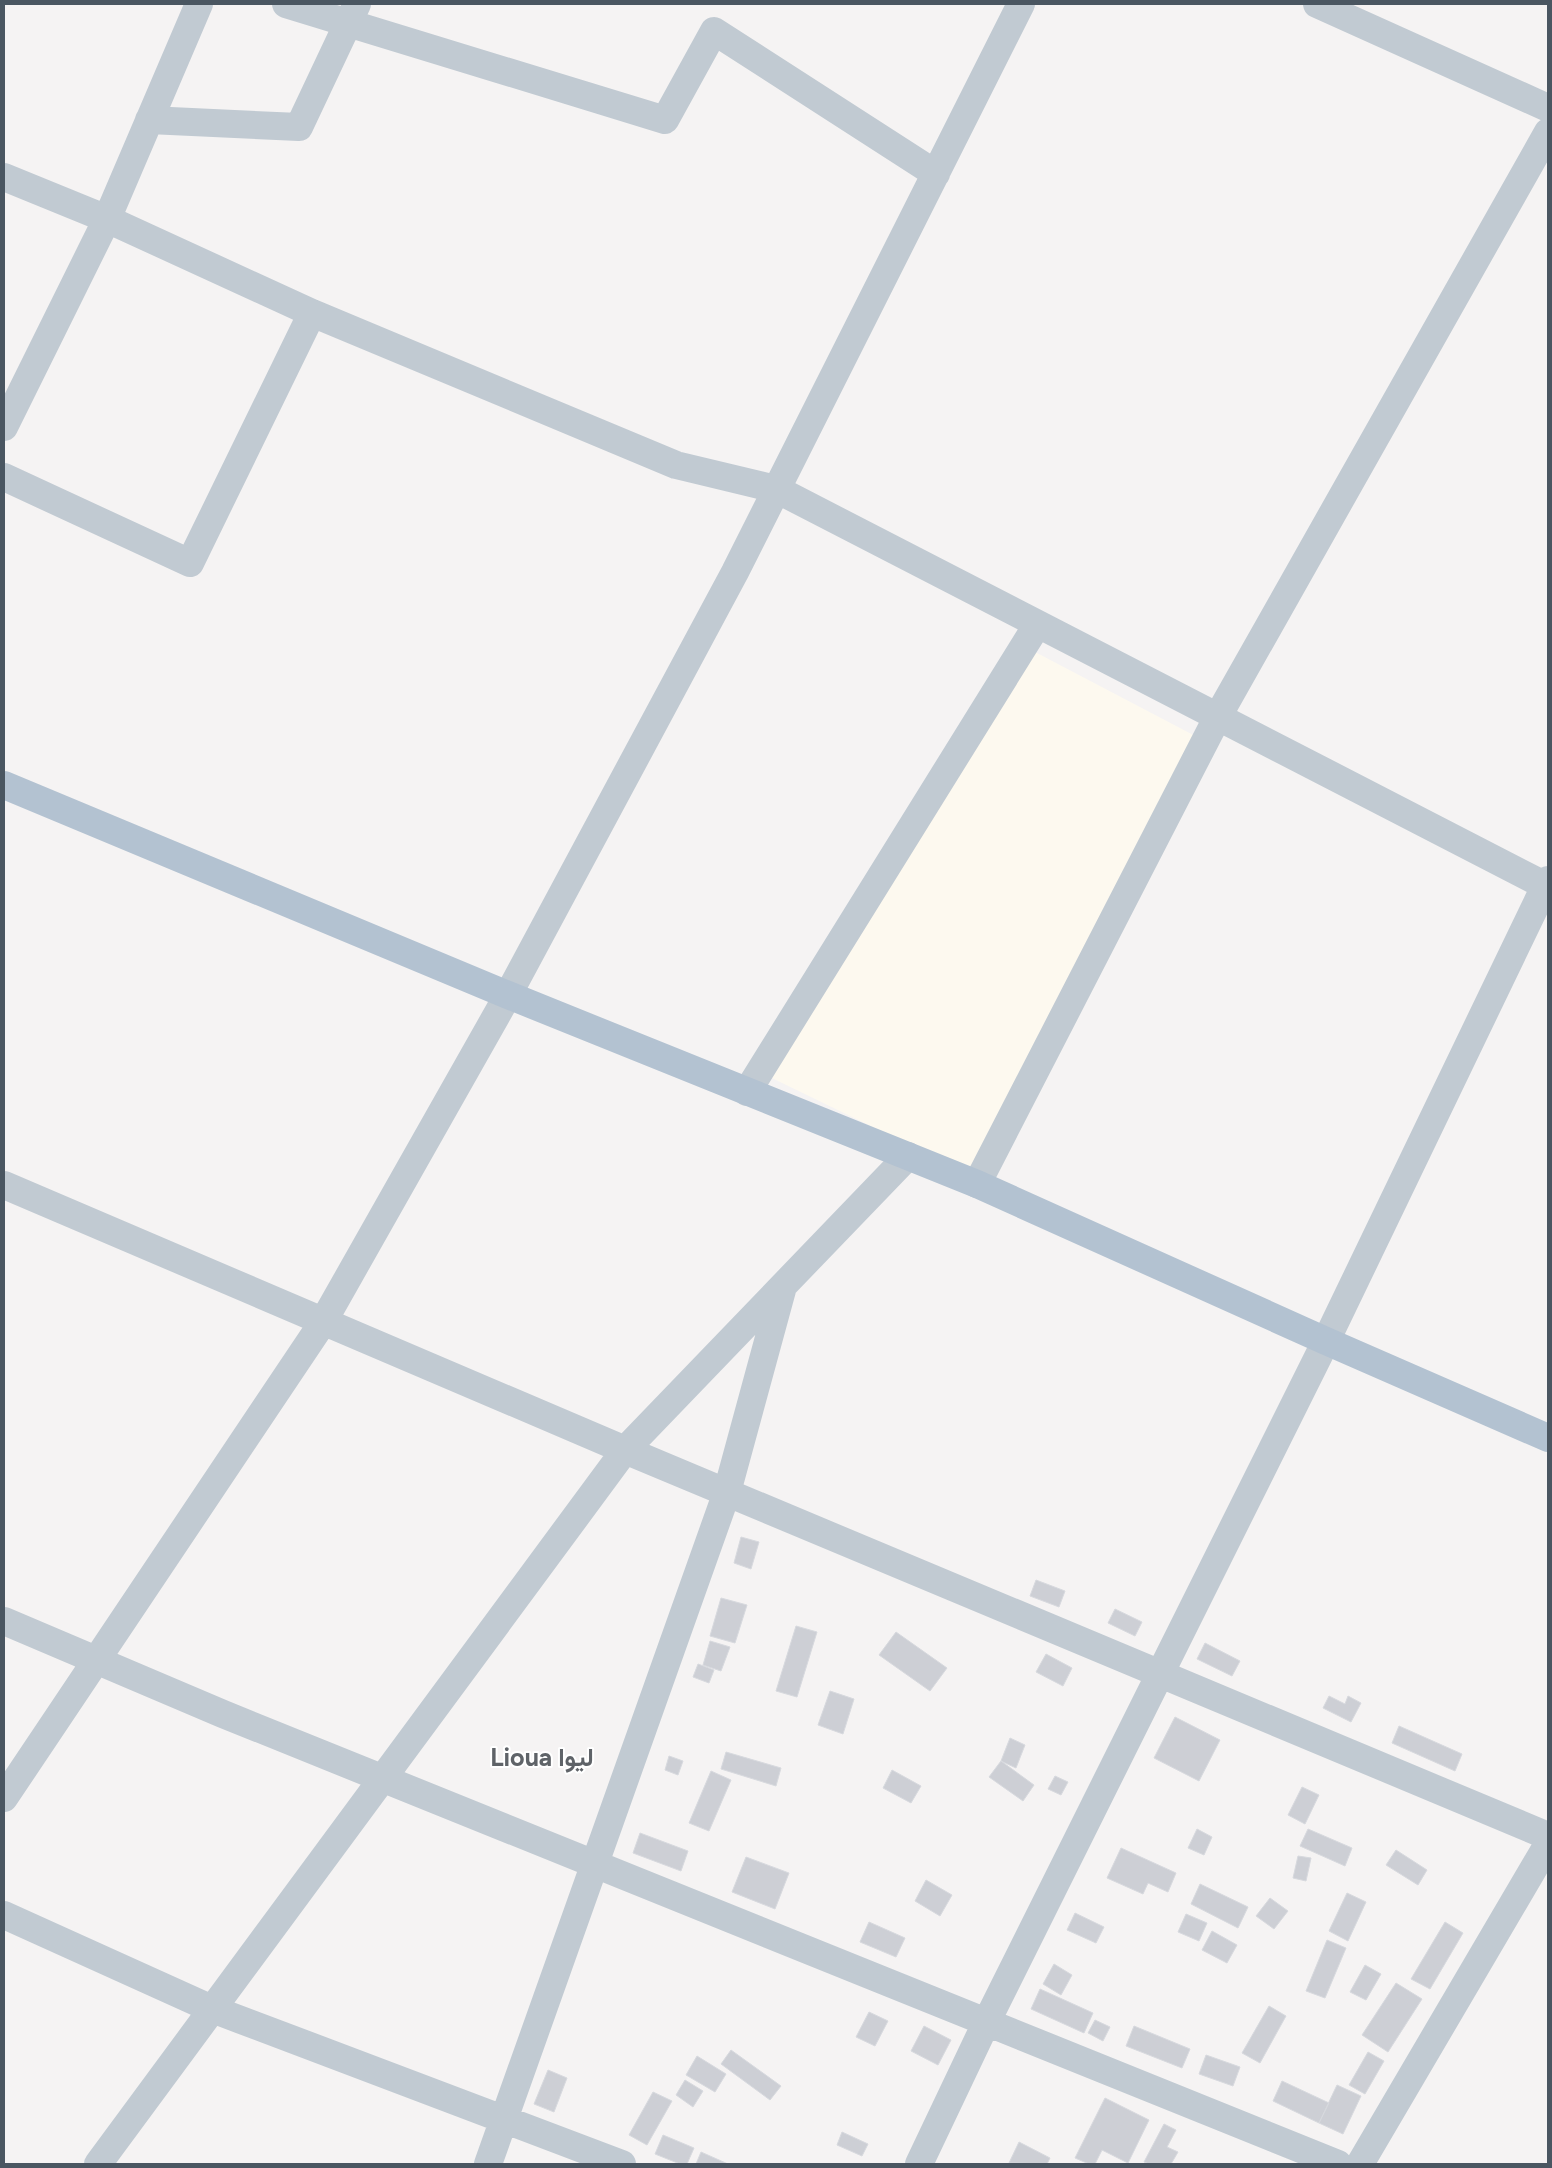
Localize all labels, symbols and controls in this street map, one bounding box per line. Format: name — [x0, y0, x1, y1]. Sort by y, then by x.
district label: Lioua ليوا — [490, 1742, 594, 1773]

